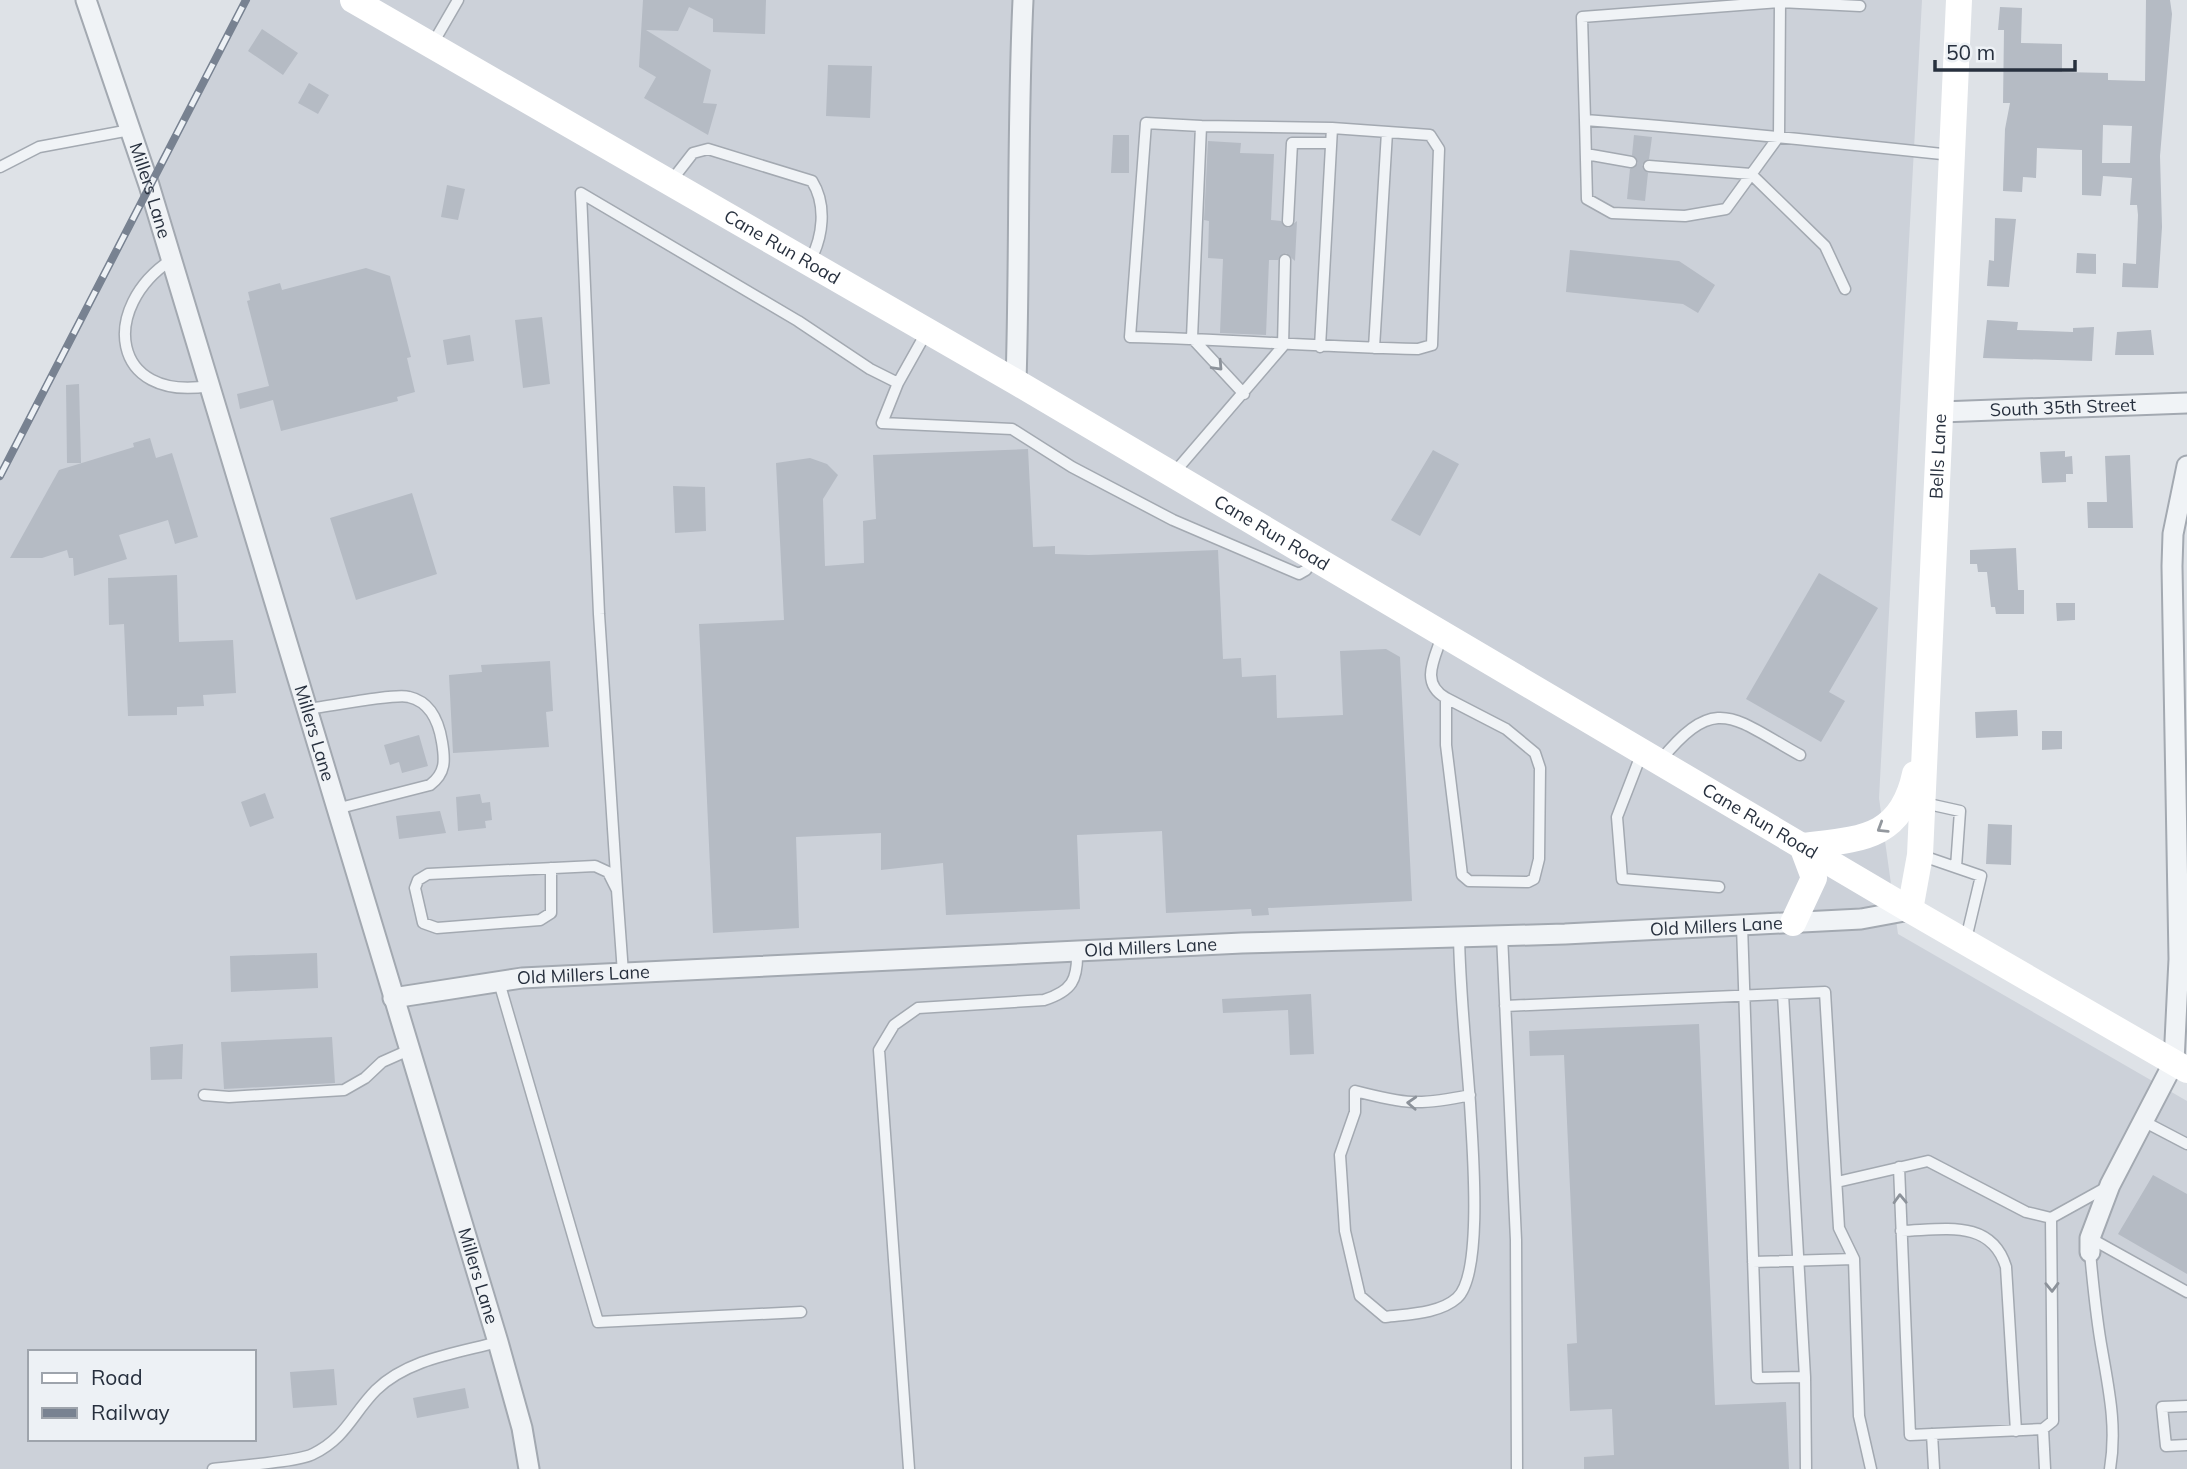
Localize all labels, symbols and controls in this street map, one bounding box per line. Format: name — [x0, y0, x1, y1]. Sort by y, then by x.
scale bar — [1935, 28, 2075, 72]
text: 50 m — [1946, 39, 1995, 65]
street label: Millers Lane — [124, 139, 176, 241]
street label: Cane Run Road — [720, 204, 844, 289]
one-way arrow — [1210, 358, 1222, 371]
street label: South 35th Street — [1989, 393, 2137, 421]
street label: Bells Lane — [1924, 413, 1951, 499]
street label: Cane Run Road — [1210, 490, 1334, 576]
street label: Millers Lane — [289, 682, 340, 784]
street label: Cane Run Road — [1698, 778, 1822, 864]
one-way arrow — [1876, 820, 1889, 833]
street label: Old Millers Lane — [1649, 911, 1783, 941]
street label: Old Millers Lane — [1084, 932, 1218, 962]
street label: Old Millers Lane — [516, 960, 650, 989]
one-way arrow — [1406, 1096, 1417, 1111]
one-way arrow — [1892, 1193, 1907, 1204]
street label: Millers Lane — [453, 1225, 504, 1327]
one-way arrow — [2044, 1282, 2060, 1292]
legend — [28, 1350, 256, 1441]
text: Road — [91, 1364, 142, 1390]
text: Railway — [91, 1399, 170, 1425]

